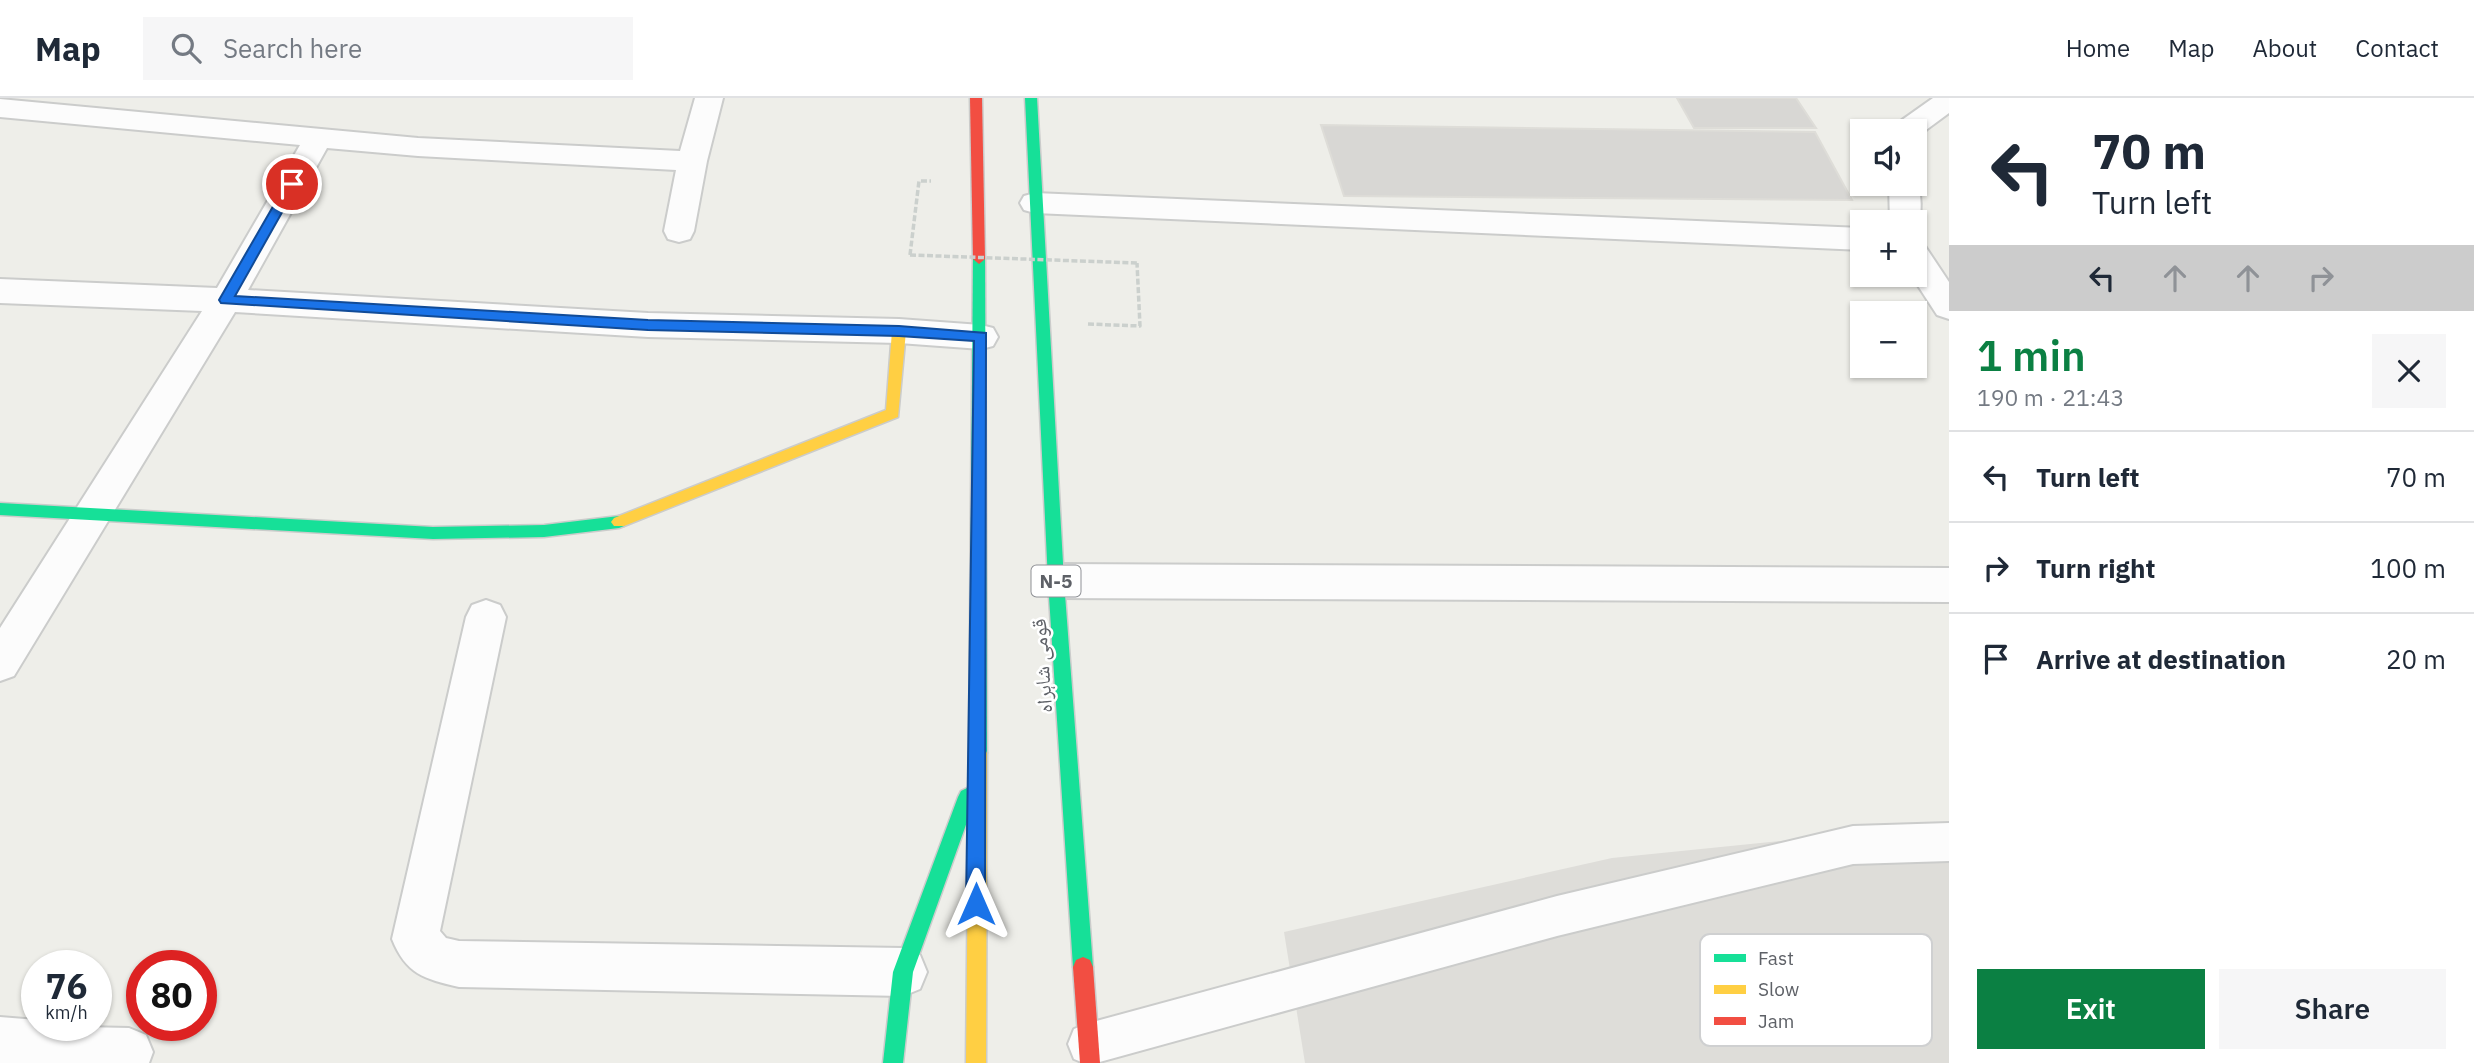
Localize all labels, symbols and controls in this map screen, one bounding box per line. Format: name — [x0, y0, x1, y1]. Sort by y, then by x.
search box — [143, 17, 633, 80]
text: Map — [35, 27, 101, 70]
icon: search — [167, 29, 205, 67]
text: Search here — [223, 31, 362, 65]
text: Home — [2066, 32, 2130, 64]
text: Map — [2168, 32, 2214, 64]
text: About — [2252, 32, 2317, 64]
text: Contact — [2355, 32, 2439, 64]
map controls — [1850, 119, 1927, 378]
button: sound — [1850, 119, 1927, 196]
text: 70 m — [2092, 119, 2206, 182]
icon: left — [1977, 126, 2068, 217]
pin — [262, 154, 322, 214]
icon: arrive — [273, 165, 311, 203]
text: Turn left — [2092, 181, 2212, 223]
button: + — [1850, 210, 1927, 287]
icon: left — [2083, 259, 2121, 297]
icon: ahead — [2156, 259, 2194, 297]
icon: ahead — [2229, 259, 2267, 297]
icon: right — [2302, 259, 2340, 297]
button: − — [1850, 301, 1927, 378]
text: 1 min — [1977, 328, 2086, 383]
button: close — [2372, 334, 2446, 408]
text: 190 m · 21:43 — [1977, 382, 2124, 412]
icon: left — [1977, 458, 2015, 496]
text: Turn left — [2036, 460, 2139, 494]
text: 70 m — [2386, 460, 2446, 494]
icon: right — [1977, 549, 2015, 587]
text: Turn right — [2036, 551, 2155, 585]
text: 100 m — [2370, 551, 2446, 585]
road number: N-5 — [1032, 566, 1080, 596]
street label: قومی شاہراہ — [1024, 618, 1058, 714]
icon: arrive — [1977, 640, 2015, 678]
text: Arrive at destination — [2036, 642, 2286, 676]
text: 20 m — [2386, 642, 2446, 676]
position arrow — [939, 867, 1013, 941]
legend — [1700, 934, 1932, 1046]
text: Fast — [1758, 946, 1794, 970]
speed limit sign: 80 — [126, 950, 217, 1041]
text: 76 — [45, 963, 88, 1009]
button: Exit — [1977, 969, 2205, 1049]
button: Share — [2219, 969, 2446, 1049]
text: Slow — [1758, 977, 1799, 1001]
text: km/h — [45, 1001, 88, 1024]
text: Jam — [1758, 1009, 1794, 1033]

